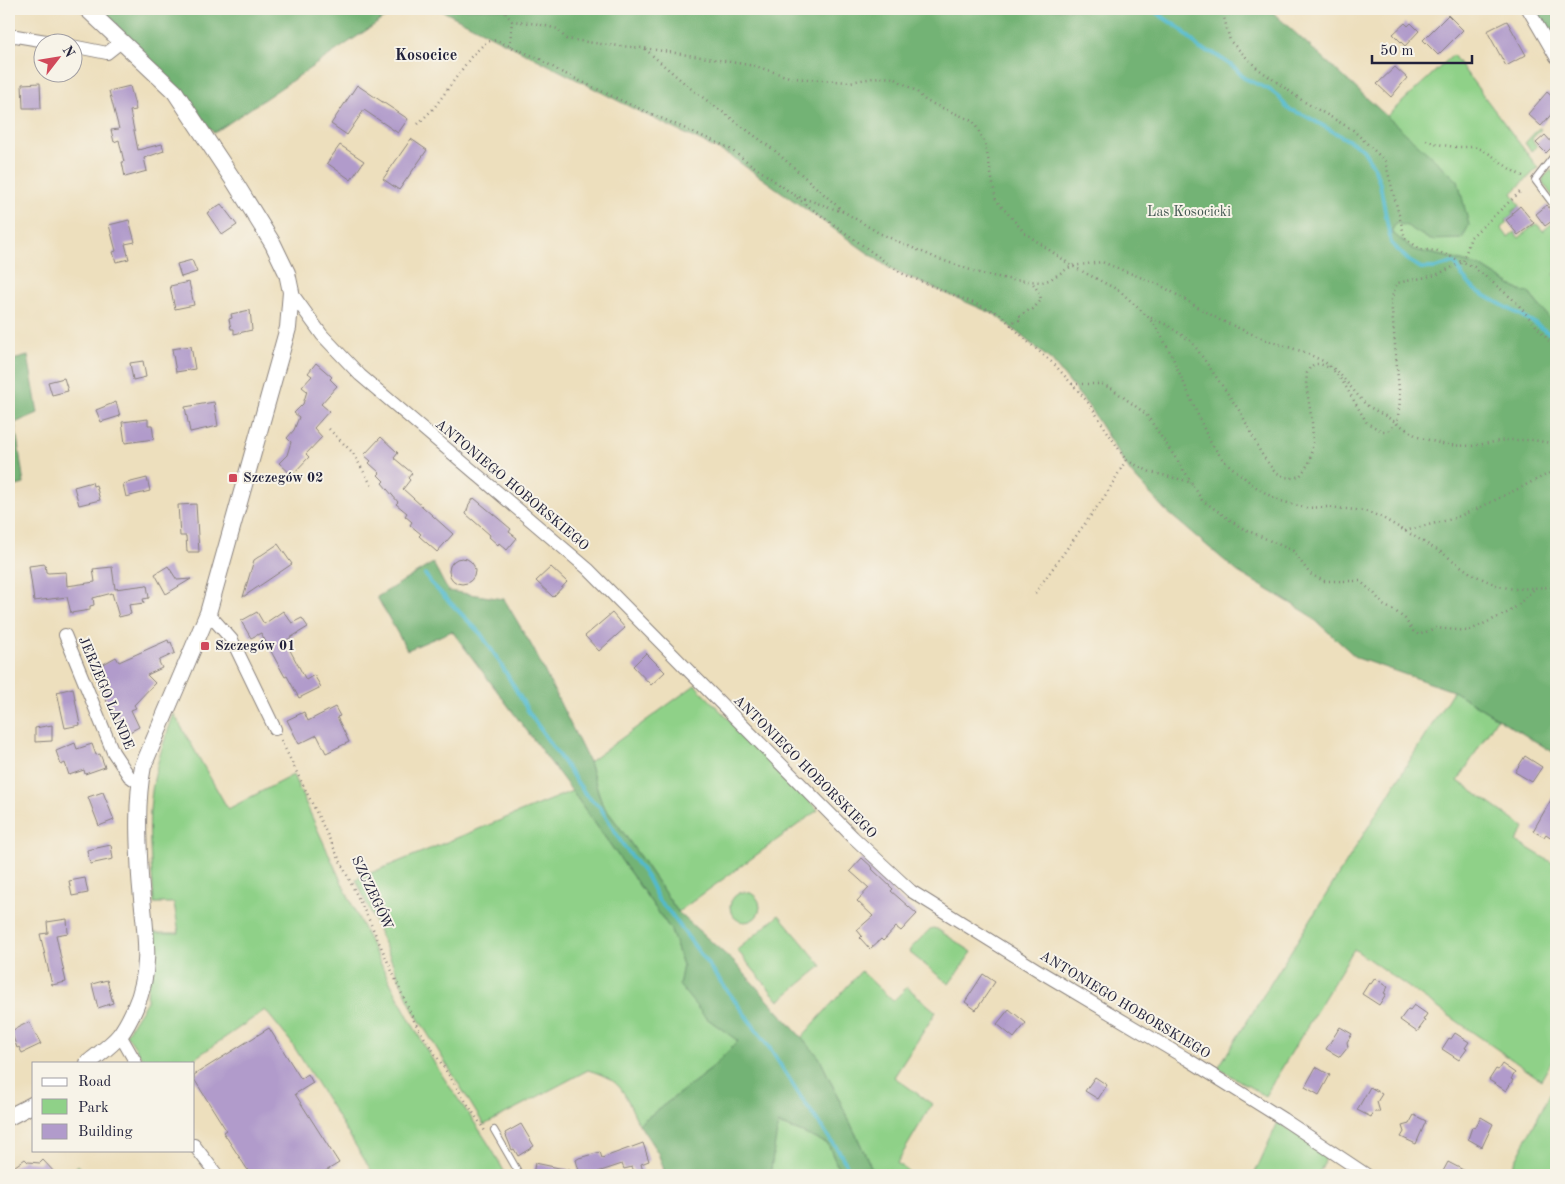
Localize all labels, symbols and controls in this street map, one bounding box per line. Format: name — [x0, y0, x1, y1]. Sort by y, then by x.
north arrow — [32, 32, 82, 82]
scale bar — [1372, 32, 1472, 64]
text: N — [60, 44, 77, 60]
text: 50 m — [1380, 44, 1414, 59]
district label: Kosocice — [395, 48, 457, 64]
park label: Las Kosocicki — [1147, 205, 1231, 219]
street label: ANTONIEGO HOBORSKIEGO — [433, 417, 592, 553]
place label: Szczegów 02 — [243, 471, 323, 485]
marker: Szczegów 02 — [227, 472, 239, 484]
street label: JERZEGO LANDE — [76, 634, 136, 752]
place label: Szczegów 01 — [215, 639, 295, 653]
marker: Szczegów 01 — [199, 640, 211, 652]
street label: ANTONIEGO HOBORSKIEGO — [731, 693, 879, 841]
street label: SZCZEGÓW — [349, 852, 399, 932]
street label: ANTONIEGO HOBORSKIEGO — [1038, 949, 1213, 1061]
legend — [32, 1062, 195, 1152]
text: Road — [78, 1075, 112, 1090]
text: Park — [78, 1101, 109, 1116]
text: Building — [78, 1125, 133, 1140]

